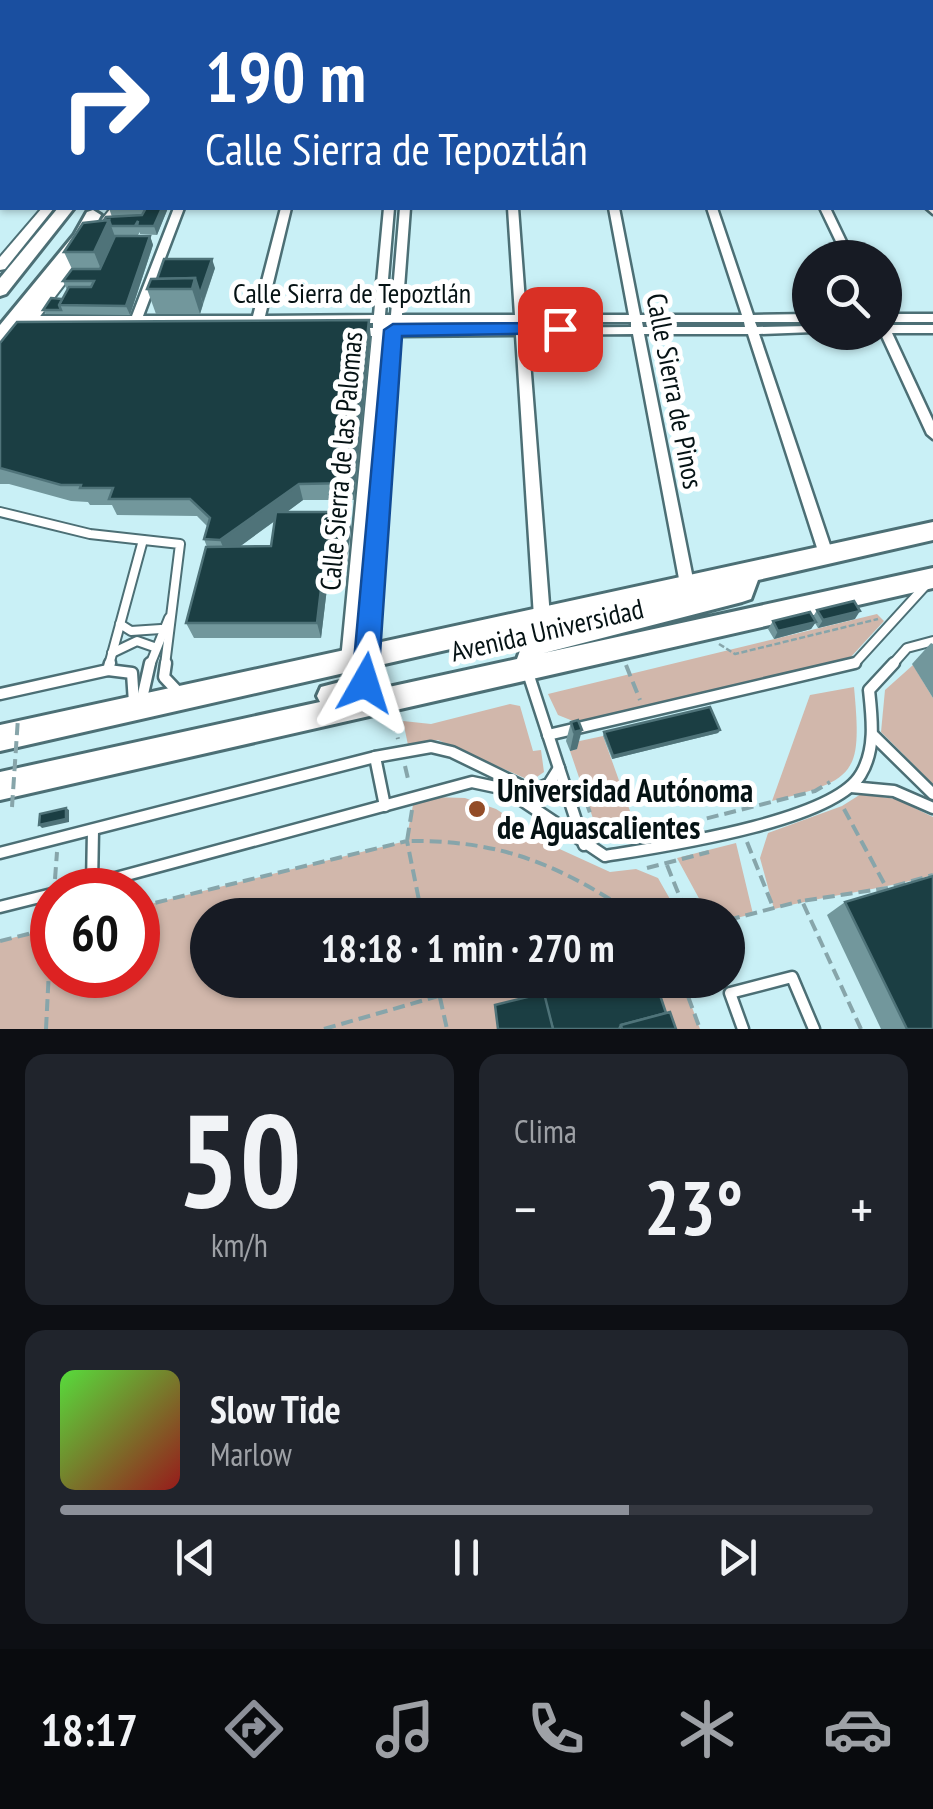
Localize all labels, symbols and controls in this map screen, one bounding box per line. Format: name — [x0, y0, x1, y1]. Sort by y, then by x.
text: 190 m — [205, 31, 366, 121]
icon: right — [40, 40, 170, 170]
text: Calle Sierra de Tepoztlán — [205, 119, 588, 177]
map controls — [792, 240, 902, 350]
button: search — [792, 240, 902, 350]
street label: Calle Sierra de Tepoztlán — [233, 274, 471, 311]
pin — [518, 287, 603, 372]
street label: Calle Sierra de Pinos — [638, 290, 713, 492]
icon: arrive — [533, 302, 588, 357]
street label: Calle Sierra de las Palomas — [311, 330, 370, 592]
street label: Avenida Universidad — [447, 589, 647, 670]
position arrow — [313, 631, 417, 735]
place label: Universidad Autónoma de Aguascalientes — [497, 769, 753, 848]
marker: Universidad Autónoma de Aguascalientes — [466, 798, 488, 820]
speed limit sign: 60 — [30, 868, 160, 998]
text: 18:18 · 1 min · 270 m — [321, 923, 614, 972]
text: 50 — [177, 1075, 302, 1243]
text: Clima — [514, 1110, 577, 1152]
text: 23° — [644, 1159, 743, 1256]
text: − — [514, 1173, 537, 1244]
text: + — [850, 1173, 873, 1244]
text: km/h — [211, 1224, 268, 1266]
text: Slow Tide — [210, 1384, 341, 1433]
text: Marlow — [210, 1433, 292, 1475]
icon: previous — [168, 1530, 223, 1585]
icon: pause — [439, 1530, 494, 1585]
icon: next — [710, 1530, 765, 1585]
icon: directions — [219, 1694, 289, 1764]
icon: music — [370, 1694, 440, 1764]
icon: phone — [521, 1694, 591, 1764]
icon: climate — [672, 1694, 742, 1764]
icon: car — [823, 1694, 893, 1764]
text: 18:17 — [40, 1700, 138, 1758]

